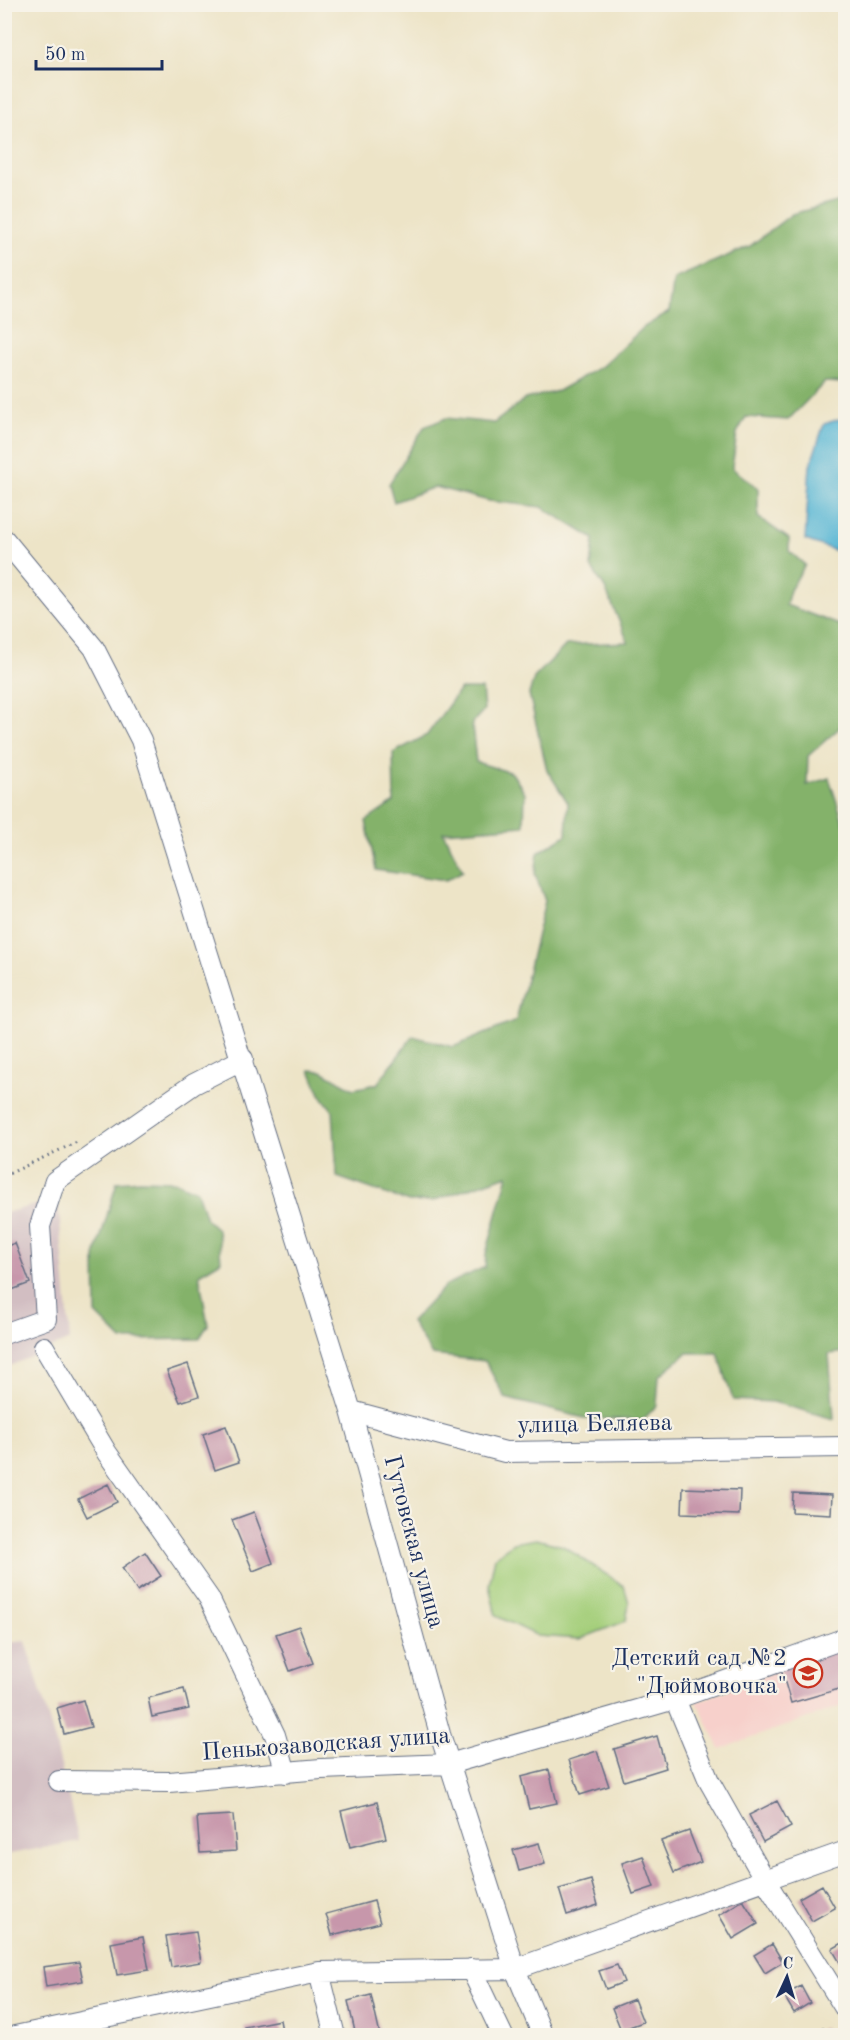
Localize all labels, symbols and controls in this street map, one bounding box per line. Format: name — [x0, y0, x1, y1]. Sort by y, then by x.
scale bar — [36, 33, 162, 71]
text: 50 m — [45, 46, 85, 64]
street label: улица Беляева — [517, 1412, 673, 1438]
street label: Гутовская улица — [378, 1453, 448, 1631]
place label: Детский сад №2 "Дюймовочка" — [611, 1647, 787, 1699]
school or university icon: Детский сад №2 "Дюймовочка" — [792, 1657, 824, 1689]
street label: Пенькозаводская улица — [201, 1724, 451, 1766]
north arrow — [757, 1947, 817, 2007]
text: С — [782, 1956, 794, 1972]

